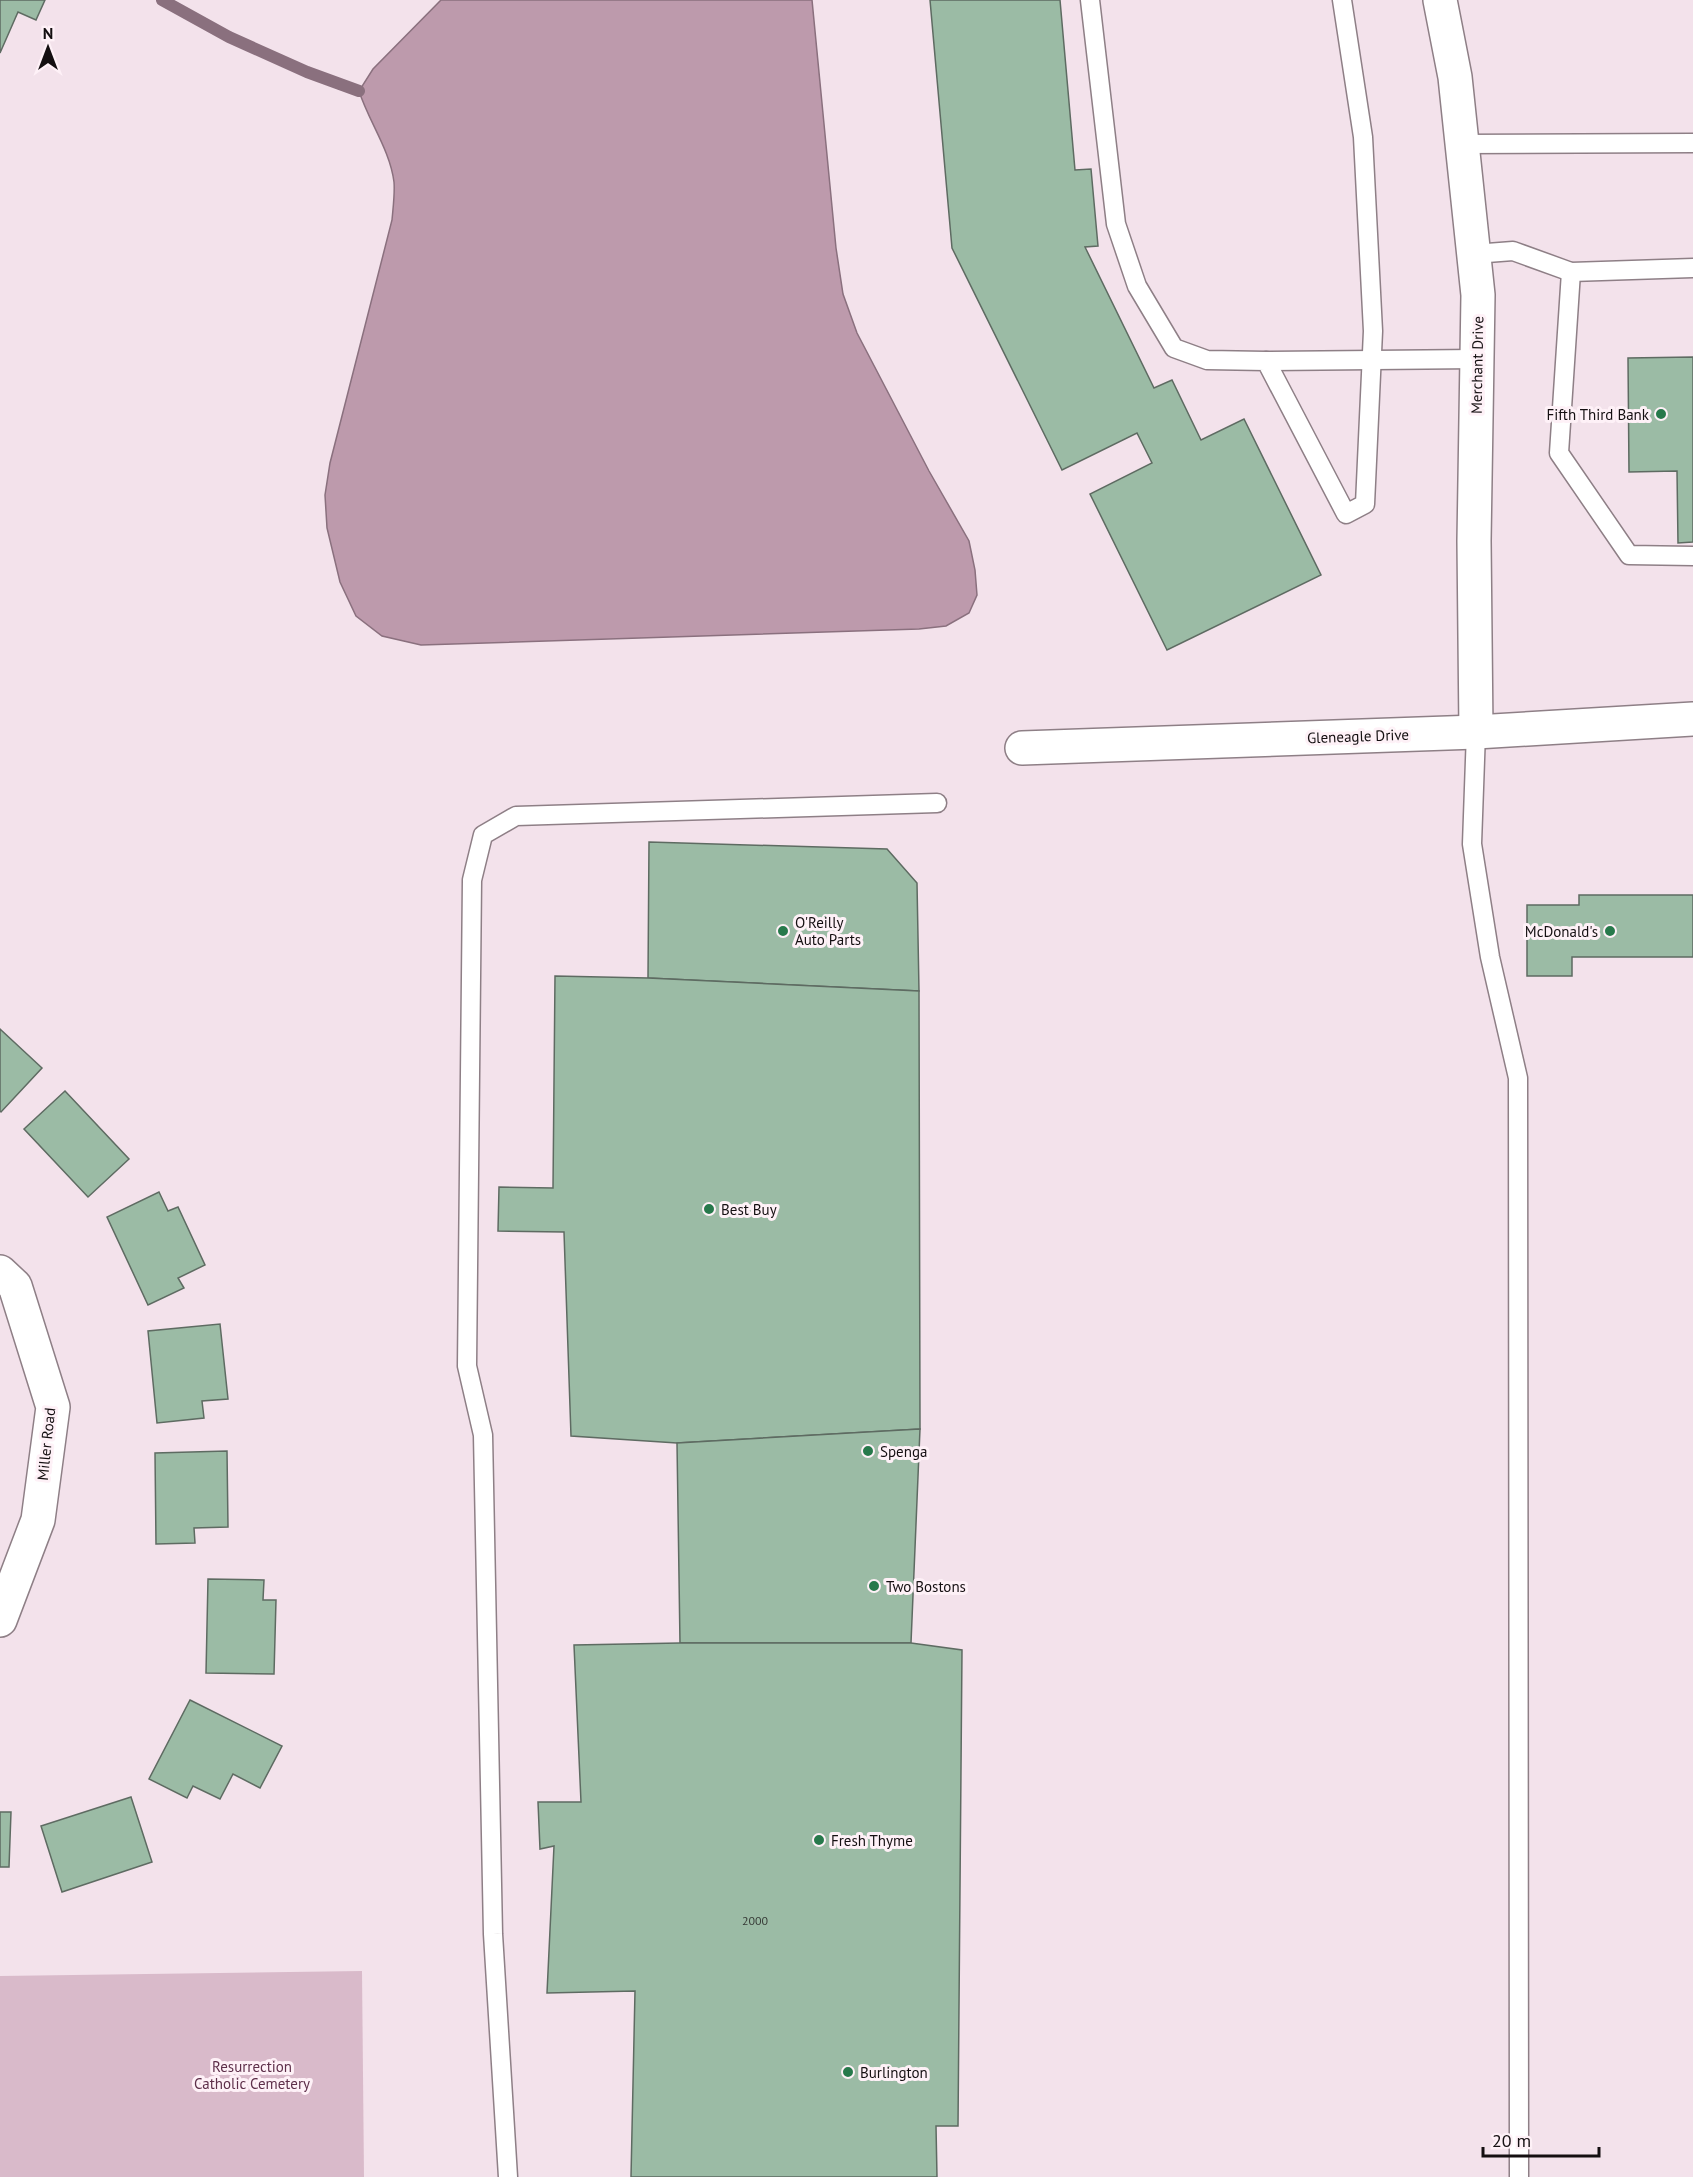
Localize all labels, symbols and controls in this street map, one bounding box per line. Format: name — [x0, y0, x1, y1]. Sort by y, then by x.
north arrow — [18, 18, 78, 78]
text: N — [43, 23, 53, 43]
street label: Merchant Drive — [1467, 316, 1487, 414]
place label: Fifth Third Bank — [1547, 405, 1650, 424]
marker: Fifth Third Bank — [1654, 407, 1668, 421]
street label: Gleneagle Drive — [1307, 725, 1409, 747]
place label: O'Reilly Auto Parts — [795, 913, 861, 949]
place label: McDonald's — [1525, 922, 1598, 941]
marker: O'Reilly Auto Parts — [776, 924, 790, 938]
marker: McDonald's — [1603, 924, 1617, 938]
place label: Best Buy — [721, 1200, 777, 1219]
marker: Best Buy — [702, 1202, 716, 1216]
street label: Miller Road — [33, 1407, 59, 1481]
place label: Spenga — [880, 1442, 927, 1461]
marker: Spenga — [861, 1444, 875, 1458]
place label: Two Bostons — [886, 1577, 966, 1596]
marker: Two Bostons — [867, 1579, 881, 1593]
place label: Fresh Thyme — [831, 1831, 913, 1850]
marker: Fresh Thyme — [812, 1833, 826, 1847]
house number: 2000 — [742, 1913, 769, 1928]
park label: Resurrection Catholic Cemetery — [194, 2057, 310, 2093]
place label: Burlington — [860, 2063, 928, 2082]
marker: Burlington — [841, 2065, 855, 2079]
scale bar — [1483, 2120, 1598, 2158]
text: 20 m — [1492, 2129, 1531, 2152]

